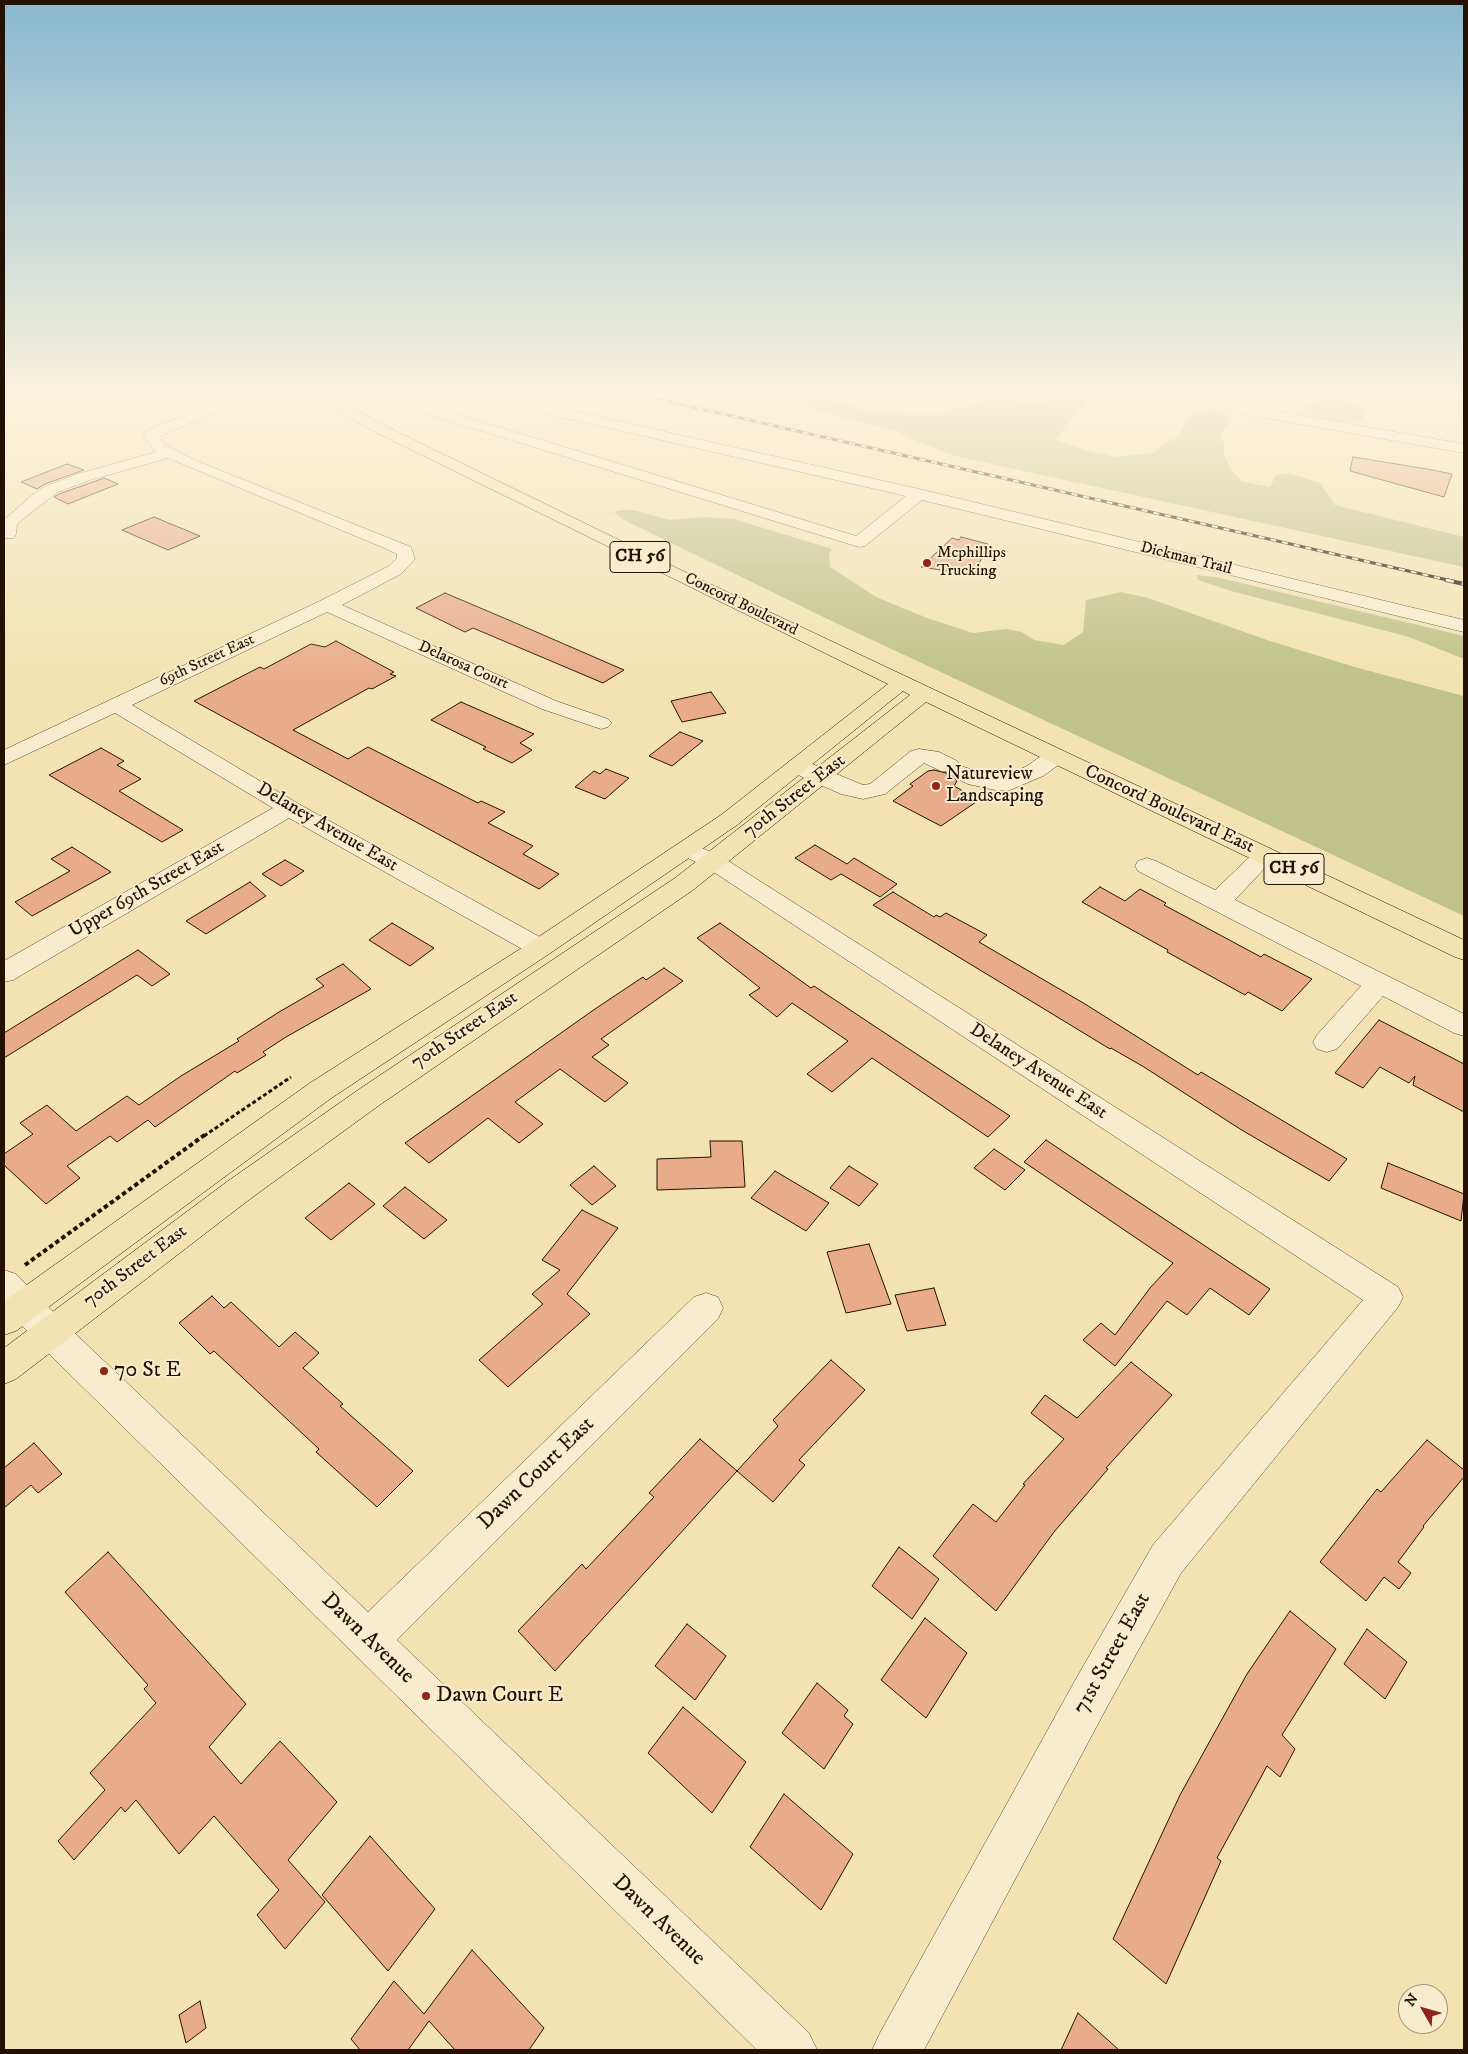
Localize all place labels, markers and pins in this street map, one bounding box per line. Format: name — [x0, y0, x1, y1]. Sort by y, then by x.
place label: Mcphillips Trucking — [937, 544, 1006, 582]
marker: Mcphillips Trucking — [921, 557, 933, 569]
place label: Natureview Landscaping — [946, 764, 1043, 808]
marker: Natureview Landscaping — [930, 780, 942, 792]
place label: 70 St E — [114, 1358, 181, 1384]
marker: 70 St E — [98, 1365, 110, 1377]
place label: Dawn Court E — [436, 1683, 563, 1709]
marker: Dawn Court E — [420, 1690, 432, 1702]

